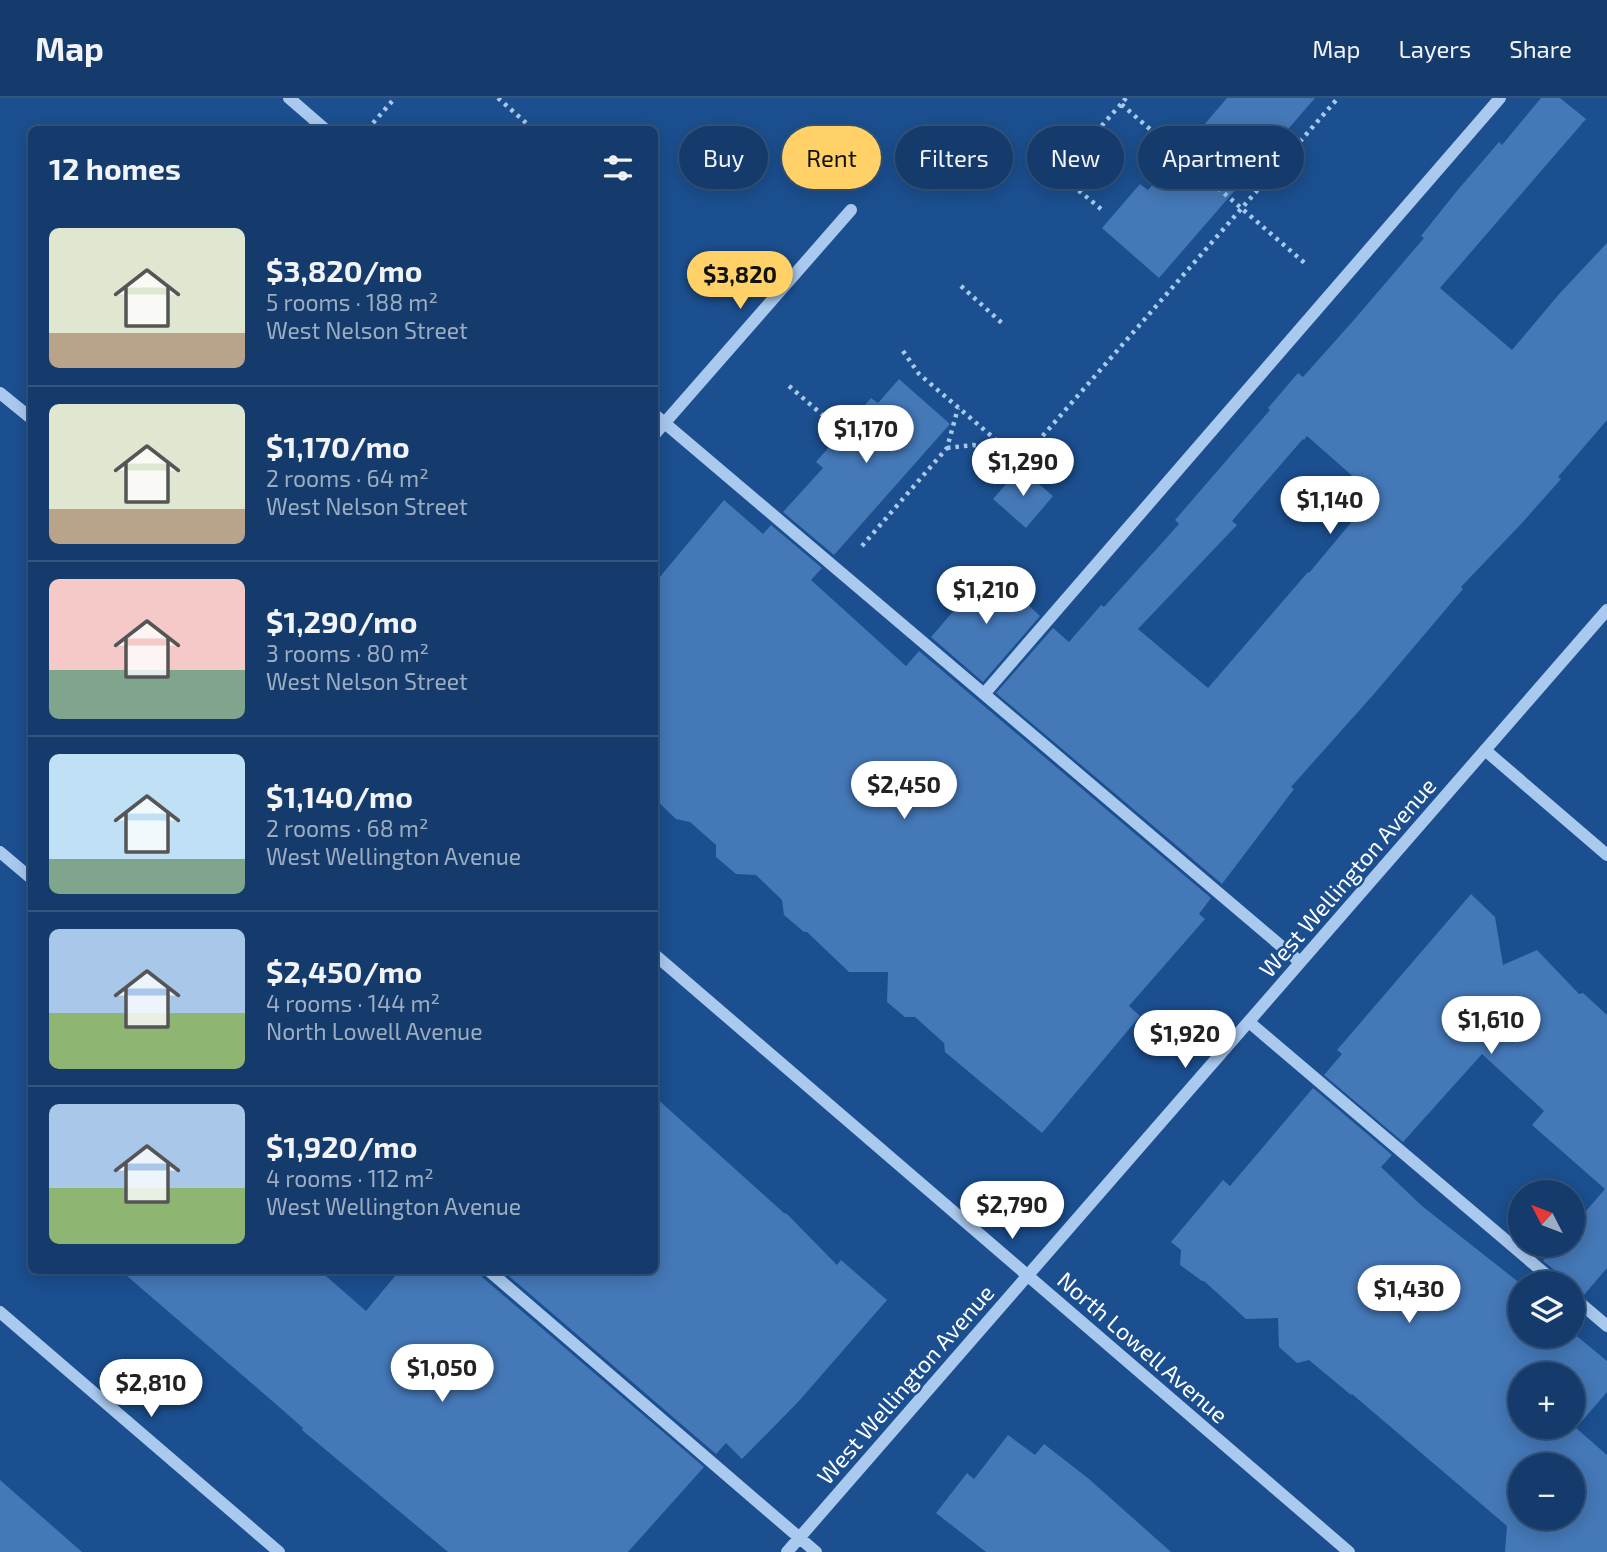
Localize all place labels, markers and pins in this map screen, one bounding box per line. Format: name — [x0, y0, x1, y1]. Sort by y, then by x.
pin: $3,820 — [683, 252, 797, 311]
pin: $1,170 — [809, 406, 923, 465]
pin: $1,290 — [966, 438, 1080, 498]
pin: $1,140 — [1273, 476, 1387, 536]
pin: $1,210 — [929, 566, 1043, 626]
pin: $2,450 — [847, 762, 961, 821]
pin: $1,610 — [1434, 996, 1548, 1056]
pin: $1,920 — [1128, 1010, 1242, 1070]
pin: $2,790 — [955, 1182, 1069, 1241]
pin: $1,430 — [1352, 1266, 1466, 1325]
pin: $1,050 — [385, 1344, 499, 1404]
pin: $2,810 — [94, 1360, 208, 1419]

